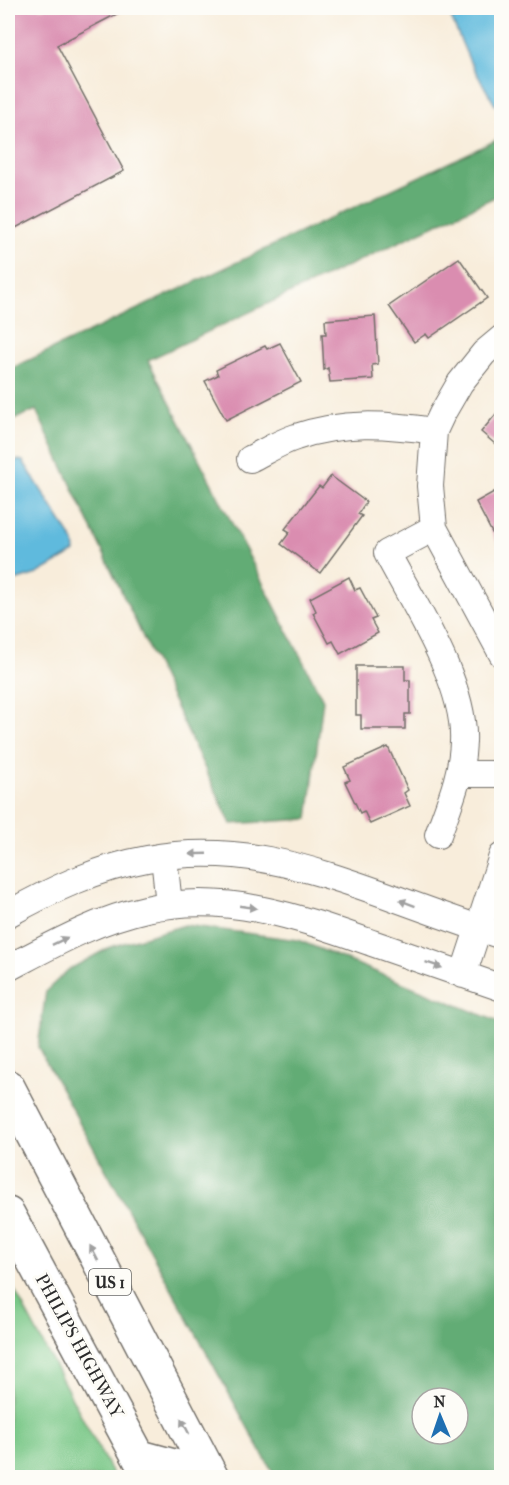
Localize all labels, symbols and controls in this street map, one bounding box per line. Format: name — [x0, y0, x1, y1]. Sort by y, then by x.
one-way arrow — [188, 850, 207, 859]
one-way arrow — [398, 897, 416, 907]
one-way arrow — [238, 902, 257, 911]
one-way arrow — [51, 936, 68, 946]
one-way arrow — [425, 960, 443, 970]
one-way arrow — [90, 1244, 100, 1262]
road number: US 1 — [89, 1269, 131, 1295]
street label: PHILIPS HIGHWAY — [31, 1270, 128, 1422]
north arrow — [410, 1386, 470, 1446]
text: N — [433, 1392, 447, 1411]
one-way arrow — [180, 1417, 190, 1434]

